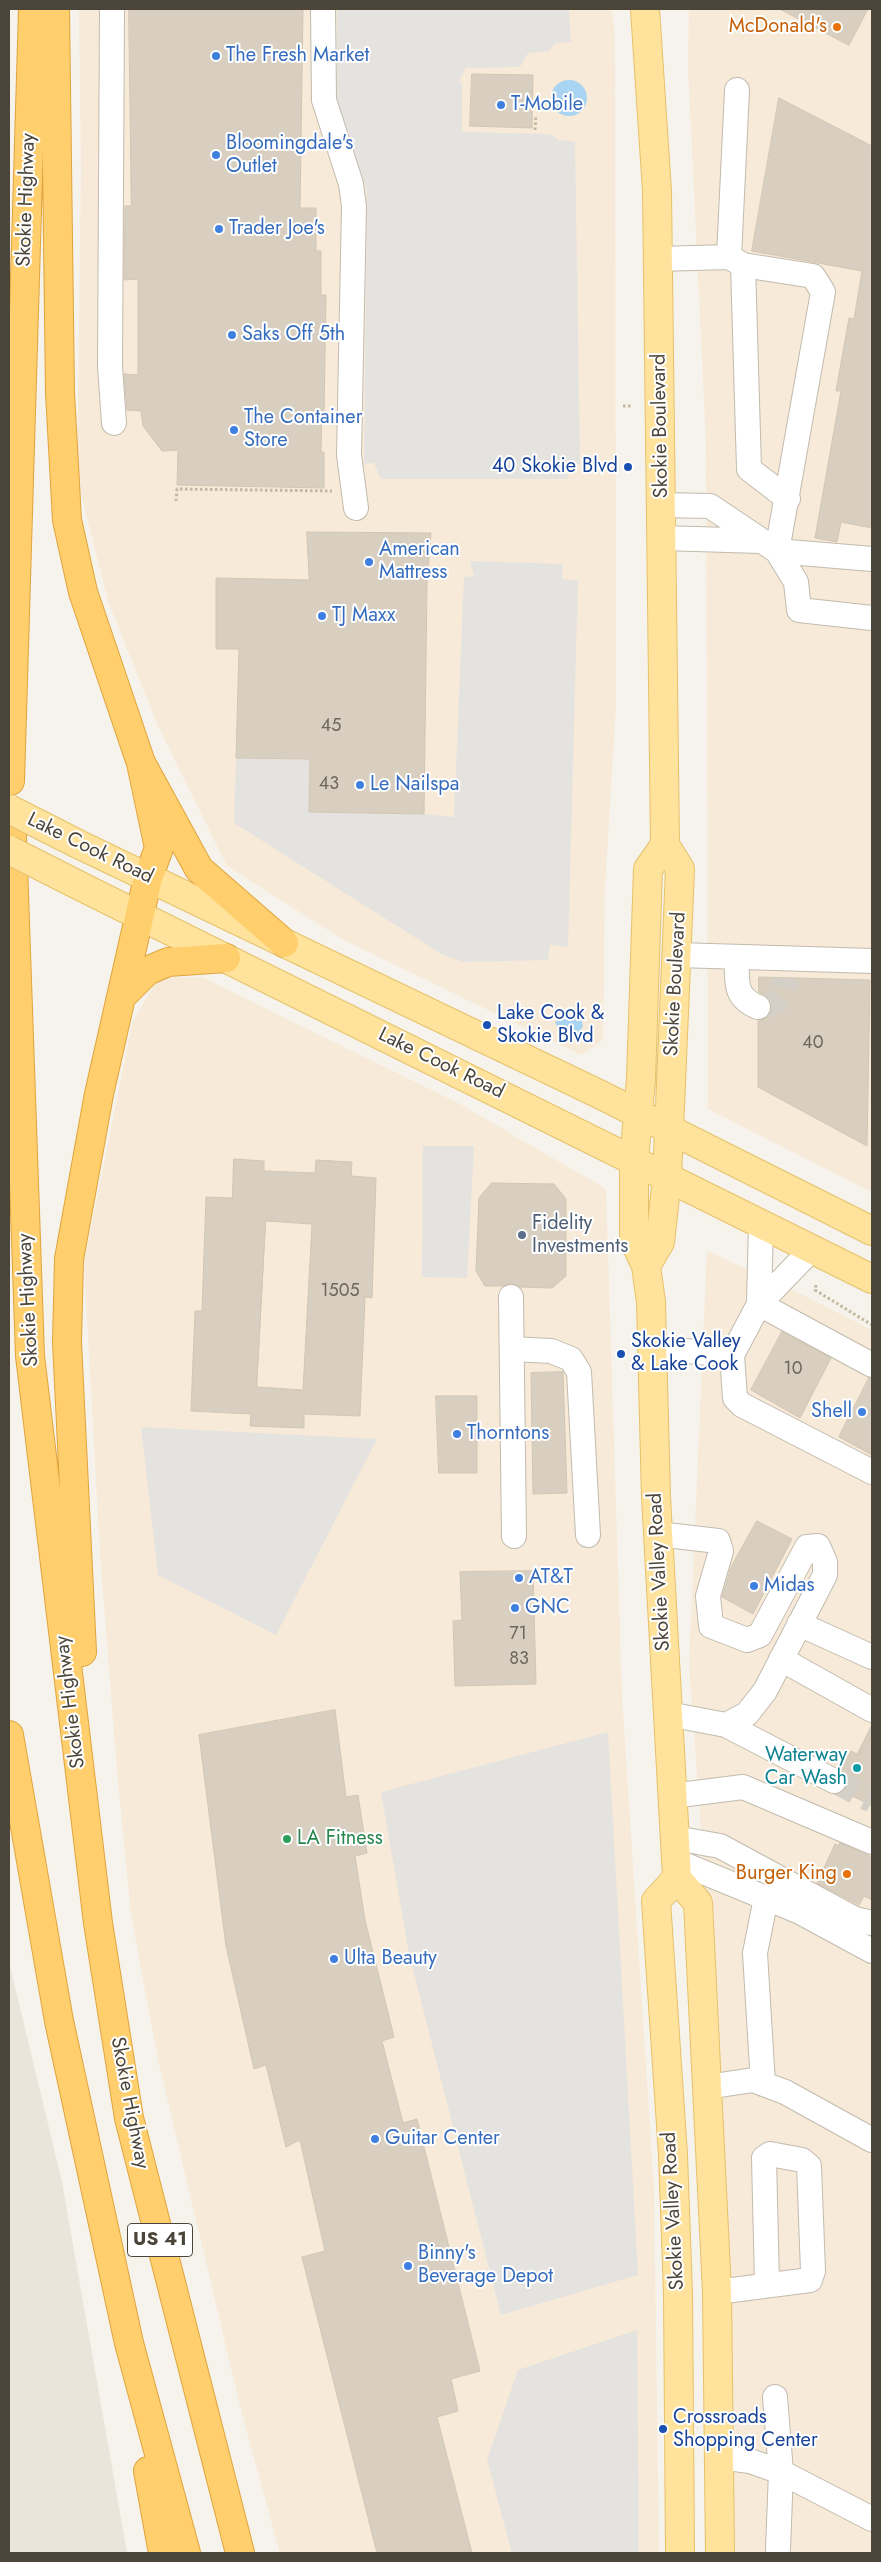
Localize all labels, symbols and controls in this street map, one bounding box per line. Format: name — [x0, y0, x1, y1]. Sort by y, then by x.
place label: McDonald's — [729, 15, 827, 39]
marker: McDonald's — [831, 21, 843, 33]
place label: The Fresh Market — [226, 44, 369, 68]
marker: The Fresh Market — [210, 50, 222, 62]
place label: T-Mobile — [511, 93, 583, 117]
marker: T-Mobile — [495, 99, 507, 111]
place label: Bloomingdale's Outlet — [226, 132, 353, 179]
street label: Skokie Highway — [13, 133, 41, 267]
marker: Bloomingdale's Outlet — [210, 149, 222, 161]
place label: Trader Joe's — [229, 217, 325, 241]
marker: Trader Joe's — [213, 223, 225, 235]
place label: Saks Off 5th — [242, 323, 345, 347]
marker: Saks Off 5th — [226, 329, 238, 341]
street label: Skokie Boulevard — [648, 354, 674, 498]
place label: The Container Store — [244, 406, 362, 453]
marker: The Container Store — [228, 424, 240, 436]
place label: 40 Skokie Blvd — [492, 455, 618, 479]
marker: 40 Skokie Blvd — [622, 461, 634, 473]
place label: American Mattress — [379, 538, 460, 585]
marker: American Mattress — [363, 556, 375, 568]
place label: TJ Maxx — [332, 604, 395, 628]
marker: TJ Maxx — [316, 610, 328, 622]
house number: 45 — [321, 716, 341, 738]
place label: Le Nailspa — [370, 773, 459, 797]
house number: 43 — [319, 774, 339, 796]
marker: Le Nailspa — [354, 779, 366, 791]
street label: Lake Cook Road — [23, 808, 157, 890]
street label: Skokie Boulevard — [660, 911, 692, 1057]
place label: Lake Cook & Skokie Blvd — [497, 1002, 604, 1049]
marker: Lake Cook & Skokie Blvd — [481, 1019, 493, 1031]
street label: Lake Cook Road — [374, 1023, 508, 1105]
house number: 40 — [802, 1033, 824, 1055]
place label: Fidelity Investments — [532, 1212, 628, 1259]
marker: Fidelity Investments — [516, 1229, 528, 1241]
street label: Skokie Highway — [14, 1233, 44, 1367]
house number: 1505 — [320, 1281, 360, 1303]
place label: Skokie Valley & Lake Cook — [631, 1330, 740, 1377]
marker: Skokie Valley & Lake Cook — [615, 1348, 627, 1360]
house number: 10 — [784, 1359, 802, 1381]
place label: Shell — [811, 1400, 852, 1424]
marker: Shell — [856, 1406, 868, 1418]
place label: Thorntons — [467, 1422, 549, 1446]
marker: Thorntons — [451, 1428, 463, 1440]
street label: Skokie Valley Road — [644, 1492, 676, 1652]
place label: AT&T — [529, 1566, 573, 1590]
marker: AT&T — [513, 1572, 525, 1584]
place label: Midas — [764, 1574, 814, 1598]
marker: Midas — [748, 1580, 760, 1592]
place label: GNC — [525, 1596, 570, 1620]
marker: GNC — [509, 1602, 521, 1614]
house number: 71 — [509, 1624, 527, 1646]
street label: Skokie Highway — [51, 1634, 91, 1770]
house number: 83 — [509, 1649, 529, 1671]
place label: Waterway Car Wash — [765, 1744, 847, 1791]
marker: Waterway Car Wash — [851, 1762, 863, 1774]
place label: LA Fitness — [297, 1827, 383, 1851]
marker: LA Fitness — [281, 1833, 293, 1845]
place label: Burger King — [736, 1862, 837, 1886]
marker: Burger King — [841, 1868, 853, 1880]
place label: Ulta Beauty — [344, 1947, 437, 1971]
marker: Ulta Beauty — [328, 1953, 340, 1965]
street label: Skokie Highway — [104, 2035, 154, 2171]
place label: Guitar Center — [385, 2127, 500, 2151]
street label: Skokie Valley Road — [658, 2131, 690, 2291]
marker: Guitar Center — [369, 2133, 381, 2145]
road number: US 41 — [128, 2224, 192, 2256]
place label: Binny's Beverage Depot — [418, 2242, 553, 2289]
marker: Binny's Beverage Depot — [402, 2260, 414, 2272]
place label: Crossroads Shopping Center — [673, 2406, 818, 2453]
marker: Crossroads Shopping Center — [657, 2423, 669, 2435]

